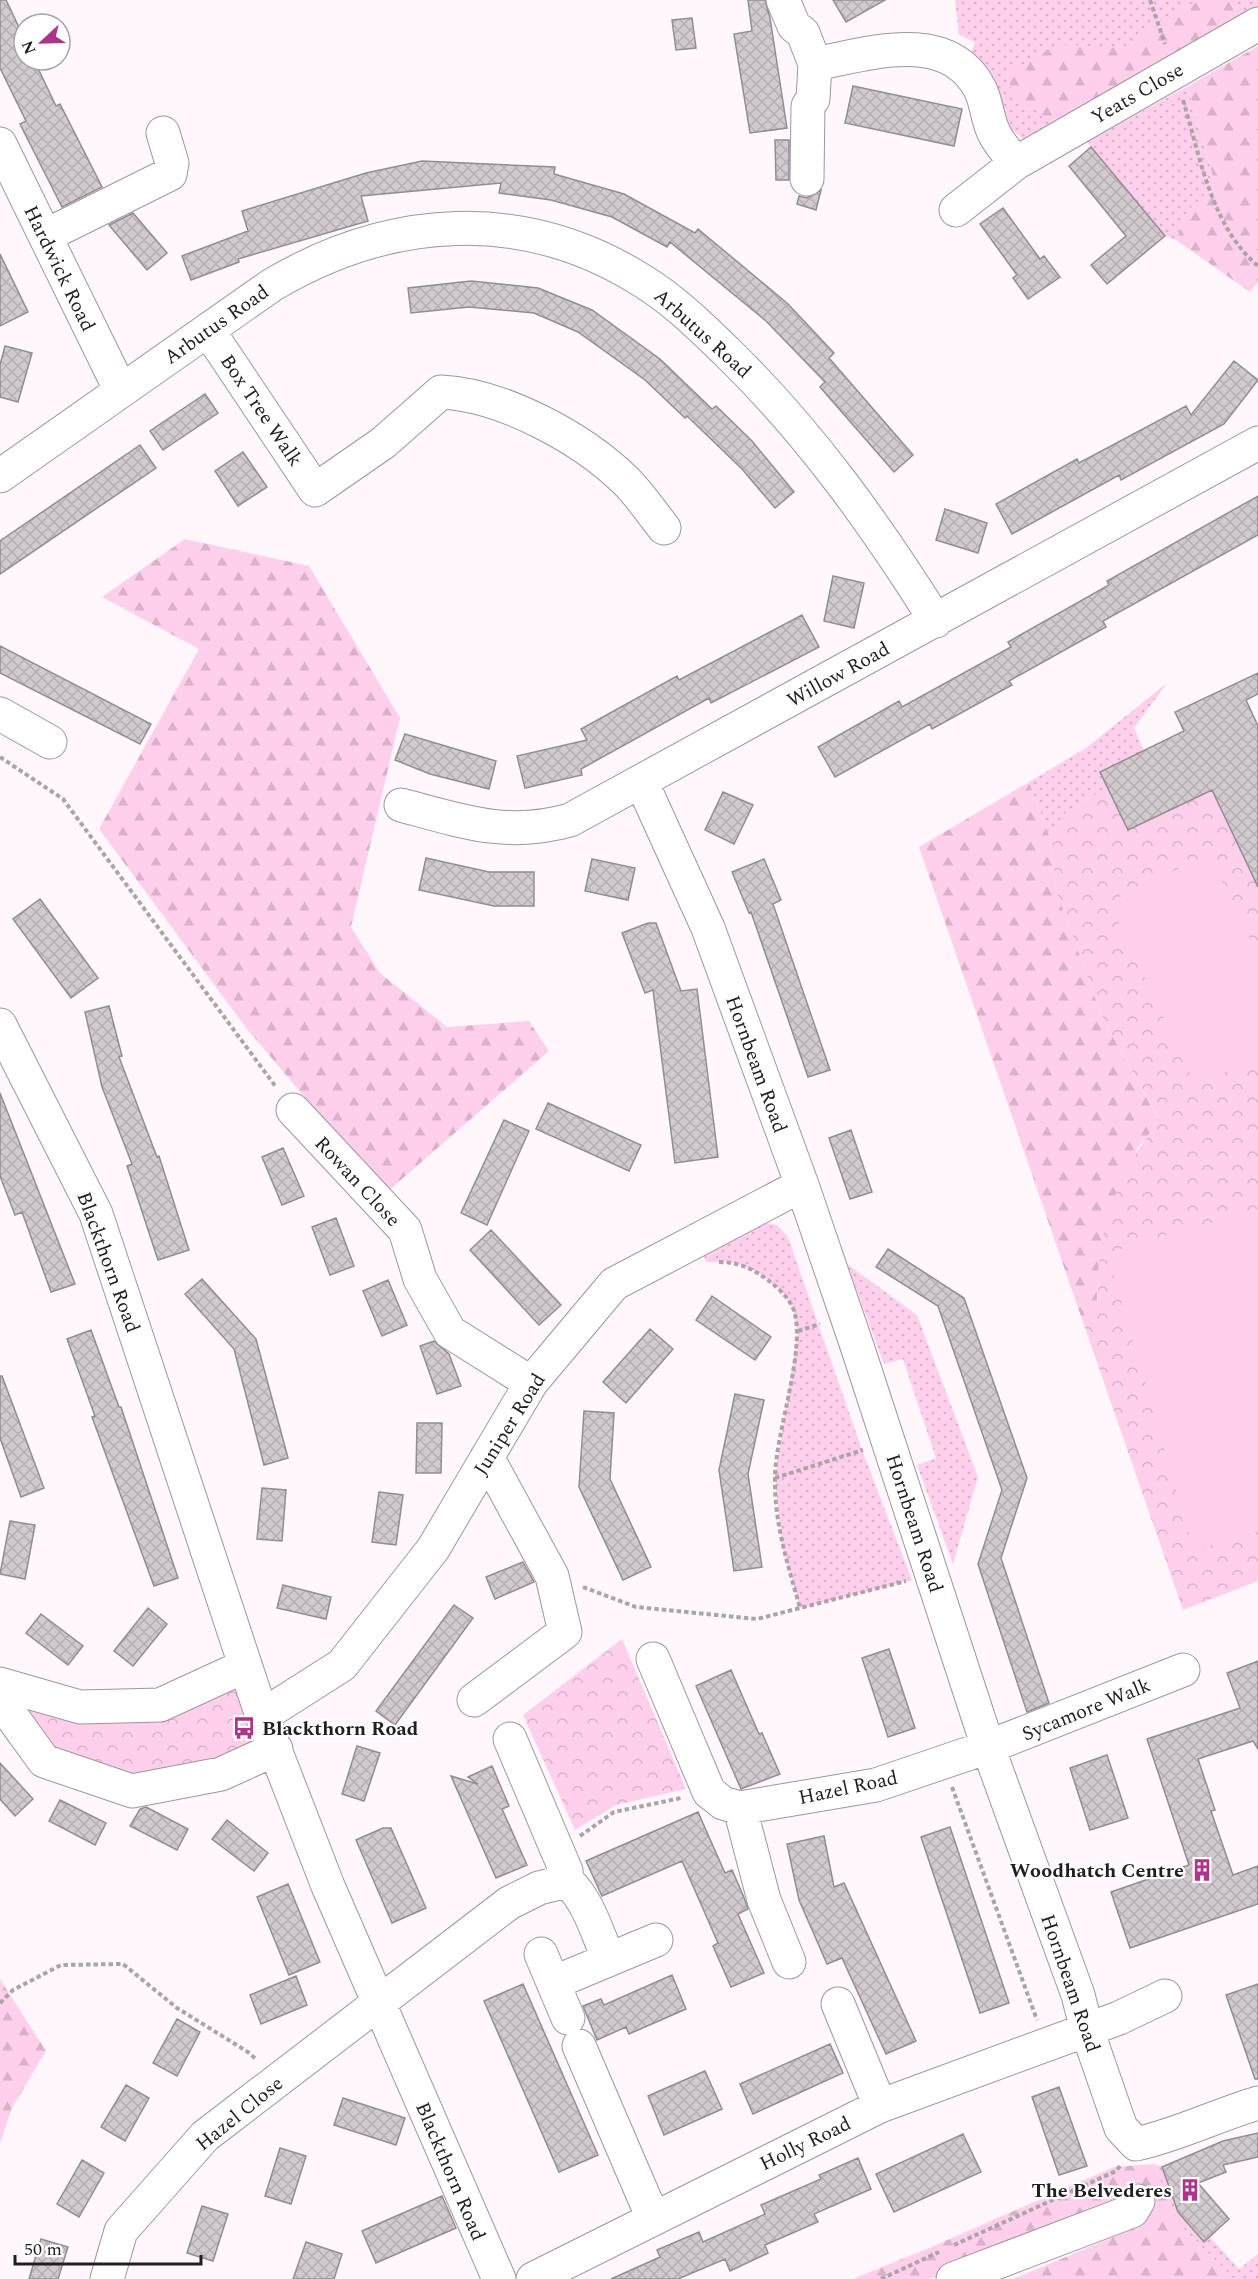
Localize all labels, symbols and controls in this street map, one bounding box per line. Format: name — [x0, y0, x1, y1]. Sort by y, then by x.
north arrow — [12, 12, 72, 72]
text: N — [15, 37, 43, 58]
street label: Yeats Close — [1086, 55, 1189, 133]
street label: Hardwick Road — [16, 200, 103, 337]
street label: Arbutus Road — [158, 277, 275, 372]
street label: Arbutus Road — [647, 282, 758, 386]
street label: Box Tree Walk — [212, 348, 310, 473]
street label: Willow Road — [782, 634, 895, 715]
street label: Hornbeam Road — [717, 991, 795, 1137]
street label: Rowan Close — [307, 1129, 407, 1234]
street label: Blackthorn Road — [69, 1188, 147, 1337]
street label: Juniper Road — [466, 1367, 553, 1482]
street label: Hornbeam Road — [877, 1450, 951, 1597]
street label: Sycamore Walk — [1017, 1670, 1155, 1749]
place label: Blackthorn Road — [262, 1714, 419, 1744]
bus stop icon: Blackthorn Road — [231, 1715, 257, 1741]
street label: Hazel Road — [796, 1763, 901, 1813]
place label: Woodhatch Centre — [1010, 1856, 1184, 1886]
building icon: Woodhatch Centre — [1189, 1857, 1215, 1883]
street label: Hornbeam Road — [1032, 1910, 1108, 2057]
street label: Hazel Close — [189, 2069, 290, 2159]
street label: Blackthorn Road — [407, 2097, 493, 2245]
street label: Holly Road — [755, 2109, 856, 2179]
place label: The Belvederes — [1031, 2176, 1172, 2206]
building icon: The Belvederes — [1177, 2177, 1203, 2203]
scale bar — [15, 2228, 201, 2266]
text: 50 m — [24, 2236, 62, 2263]

